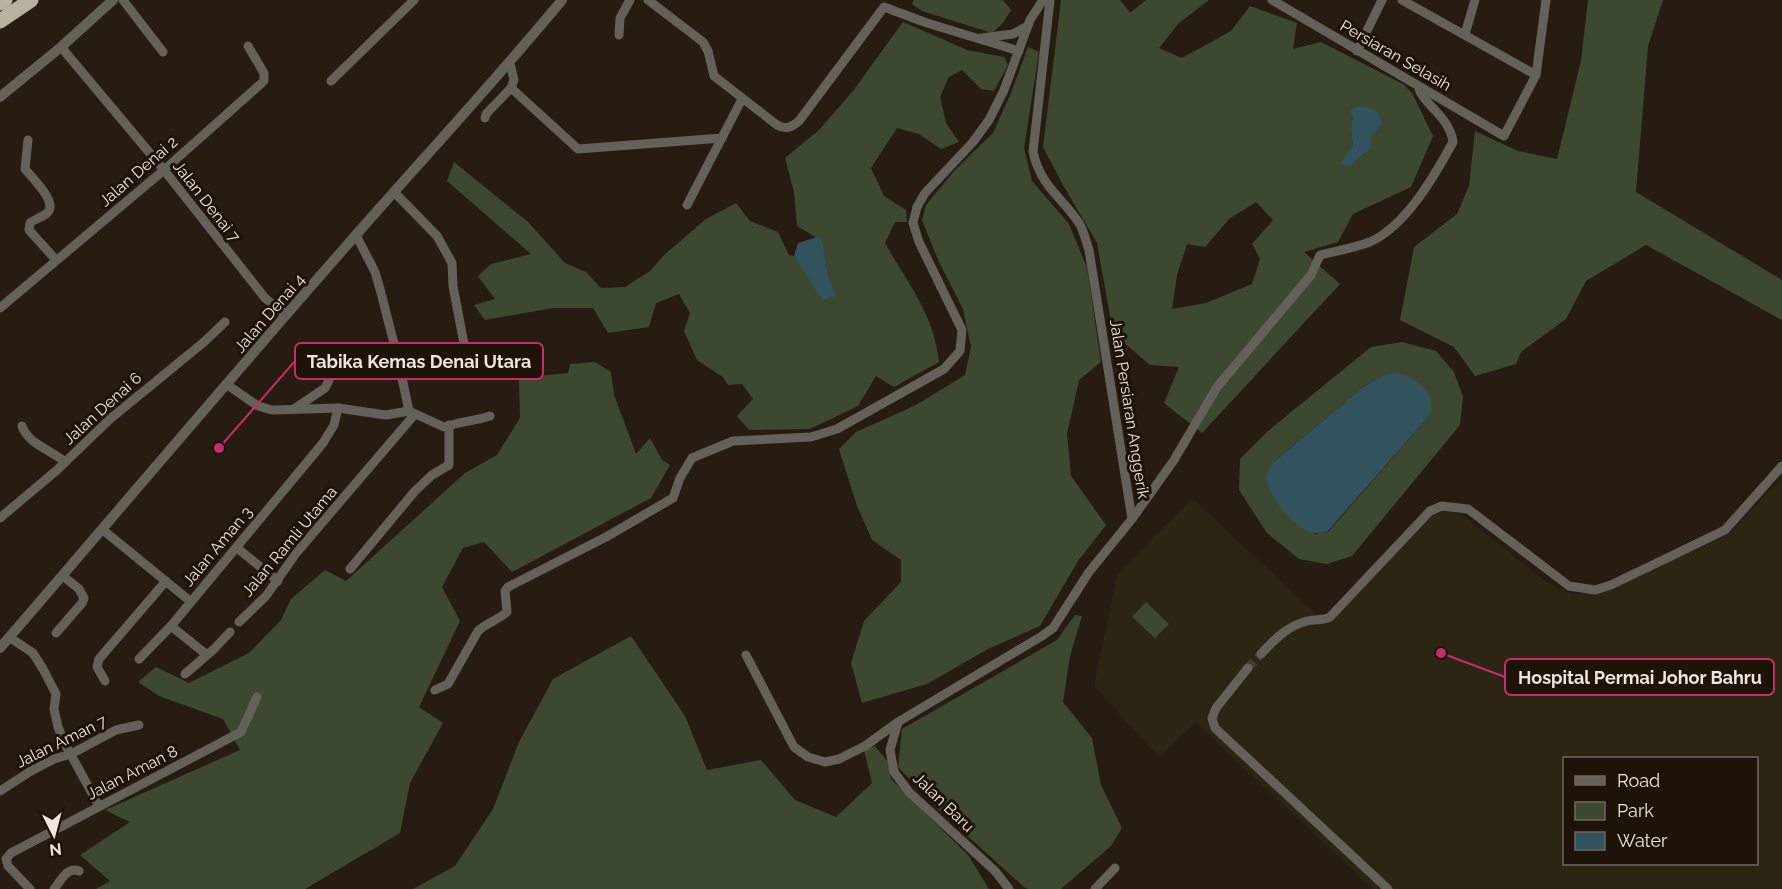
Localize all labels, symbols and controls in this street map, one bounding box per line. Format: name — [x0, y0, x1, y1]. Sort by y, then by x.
street label: Persiaran Selasih — [1337, 16, 1455, 95]
street label: Jalan Denai 2 — [95, 132, 181, 211]
street label: Jalan Denai 7 — [169, 157, 244, 246]
street label: Jalan Denai 4 — [230, 270, 309, 357]
street label: Jalan Persiaran Anggerik — [1106, 318, 1153, 501]
callout: Tabika Kemas Denai Utara — [295, 343, 543, 379]
text: Tabika Kemas Denai Utara — [307, 351, 531, 372]
street label: Jalan Denai 6 — [59, 368, 145, 449]
street label: Jalan Ramli Utama — [238, 482, 341, 600]
street label: Jalan Aman 3 — [178, 502, 256, 590]
callout: Hospital Permai Johor Bahru — [1505, 659, 1774, 695]
text: Hospital Permai Johor Bahru — [1518, 667, 1762, 688]
street label: Jalan Aman 7 — [13, 711, 110, 772]
street label: Jalan Aman 8 — [84, 741, 181, 803]
legend — [1563, 757, 1758, 865]
street label: Jalan Baru — [909, 769, 978, 836]
text: Road — [1617, 770, 1660, 791]
text: Park — [1617, 800, 1654, 821]
north arrow — [24, 805, 84, 865]
text: Water — [1617, 830, 1668, 851]
text: N — [48, 839, 63, 860]

